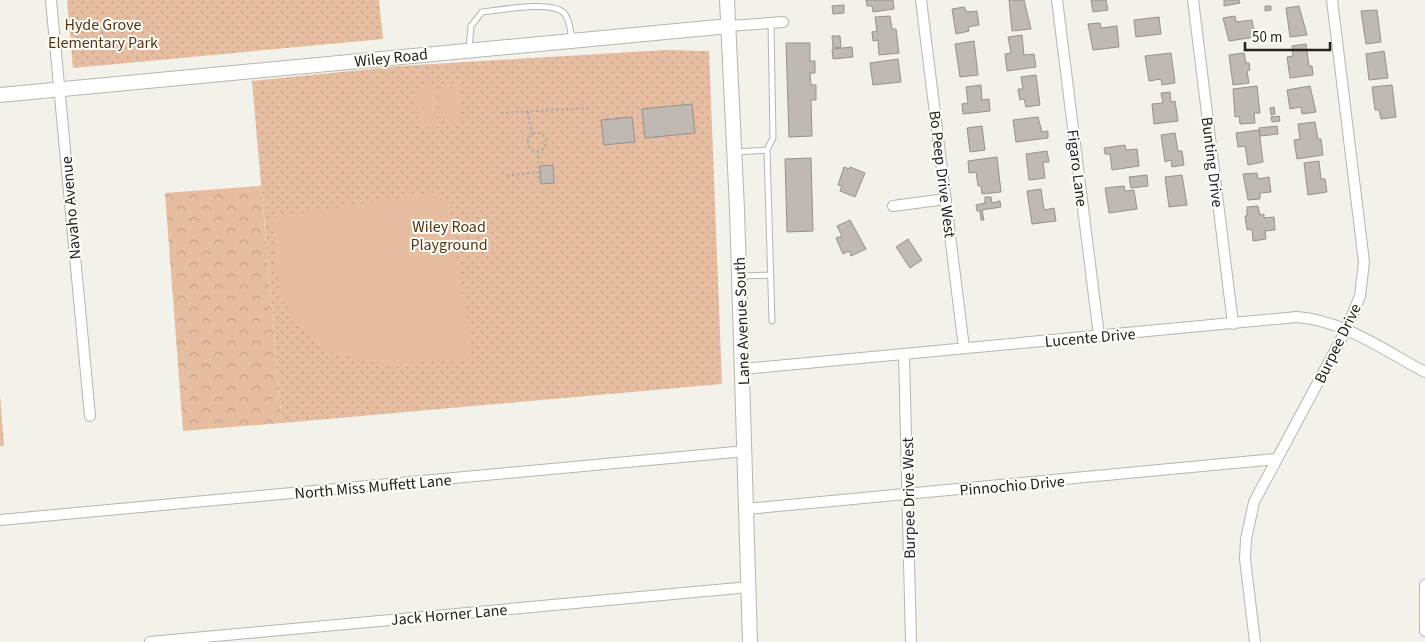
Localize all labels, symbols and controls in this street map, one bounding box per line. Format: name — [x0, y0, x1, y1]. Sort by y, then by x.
park label: Hyde Grove Elementary Park — [48, 14, 158, 54]
scale bar — [1245, 20, 1330, 52]
text: 50 m — [1252, 27, 1282, 48]
street label: Wiley Road — [353, 43, 429, 73]
street label: Bo Peep Drive West — [923, 109, 961, 240]
street label: Bunting Drive — [1196, 116, 1228, 209]
street label: Figaro Lane — [1061, 128, 1093, 208]
street label: Navaho Avenue — [56, 155, 86, 260]
park label: Wiley Road Playground — [410, 216, 488, 256]
street label: Lane Avenue South — [729, 256, 755, 385]
street label: Burpee Drive — [1309, 300, 1367, 387]
street label: Lucente Drive — [1044, 323, 1136, 353]
street label: Burpee Drive West — [897, 436, 921, 559]
street label: North Miss Muffett Lane — [294, 469, 453, 505]
street label: Pinnochio Drive — [959, 470, 1066, 502]
street label: Jack Horner Lane — [390, 599, 508, 631]

